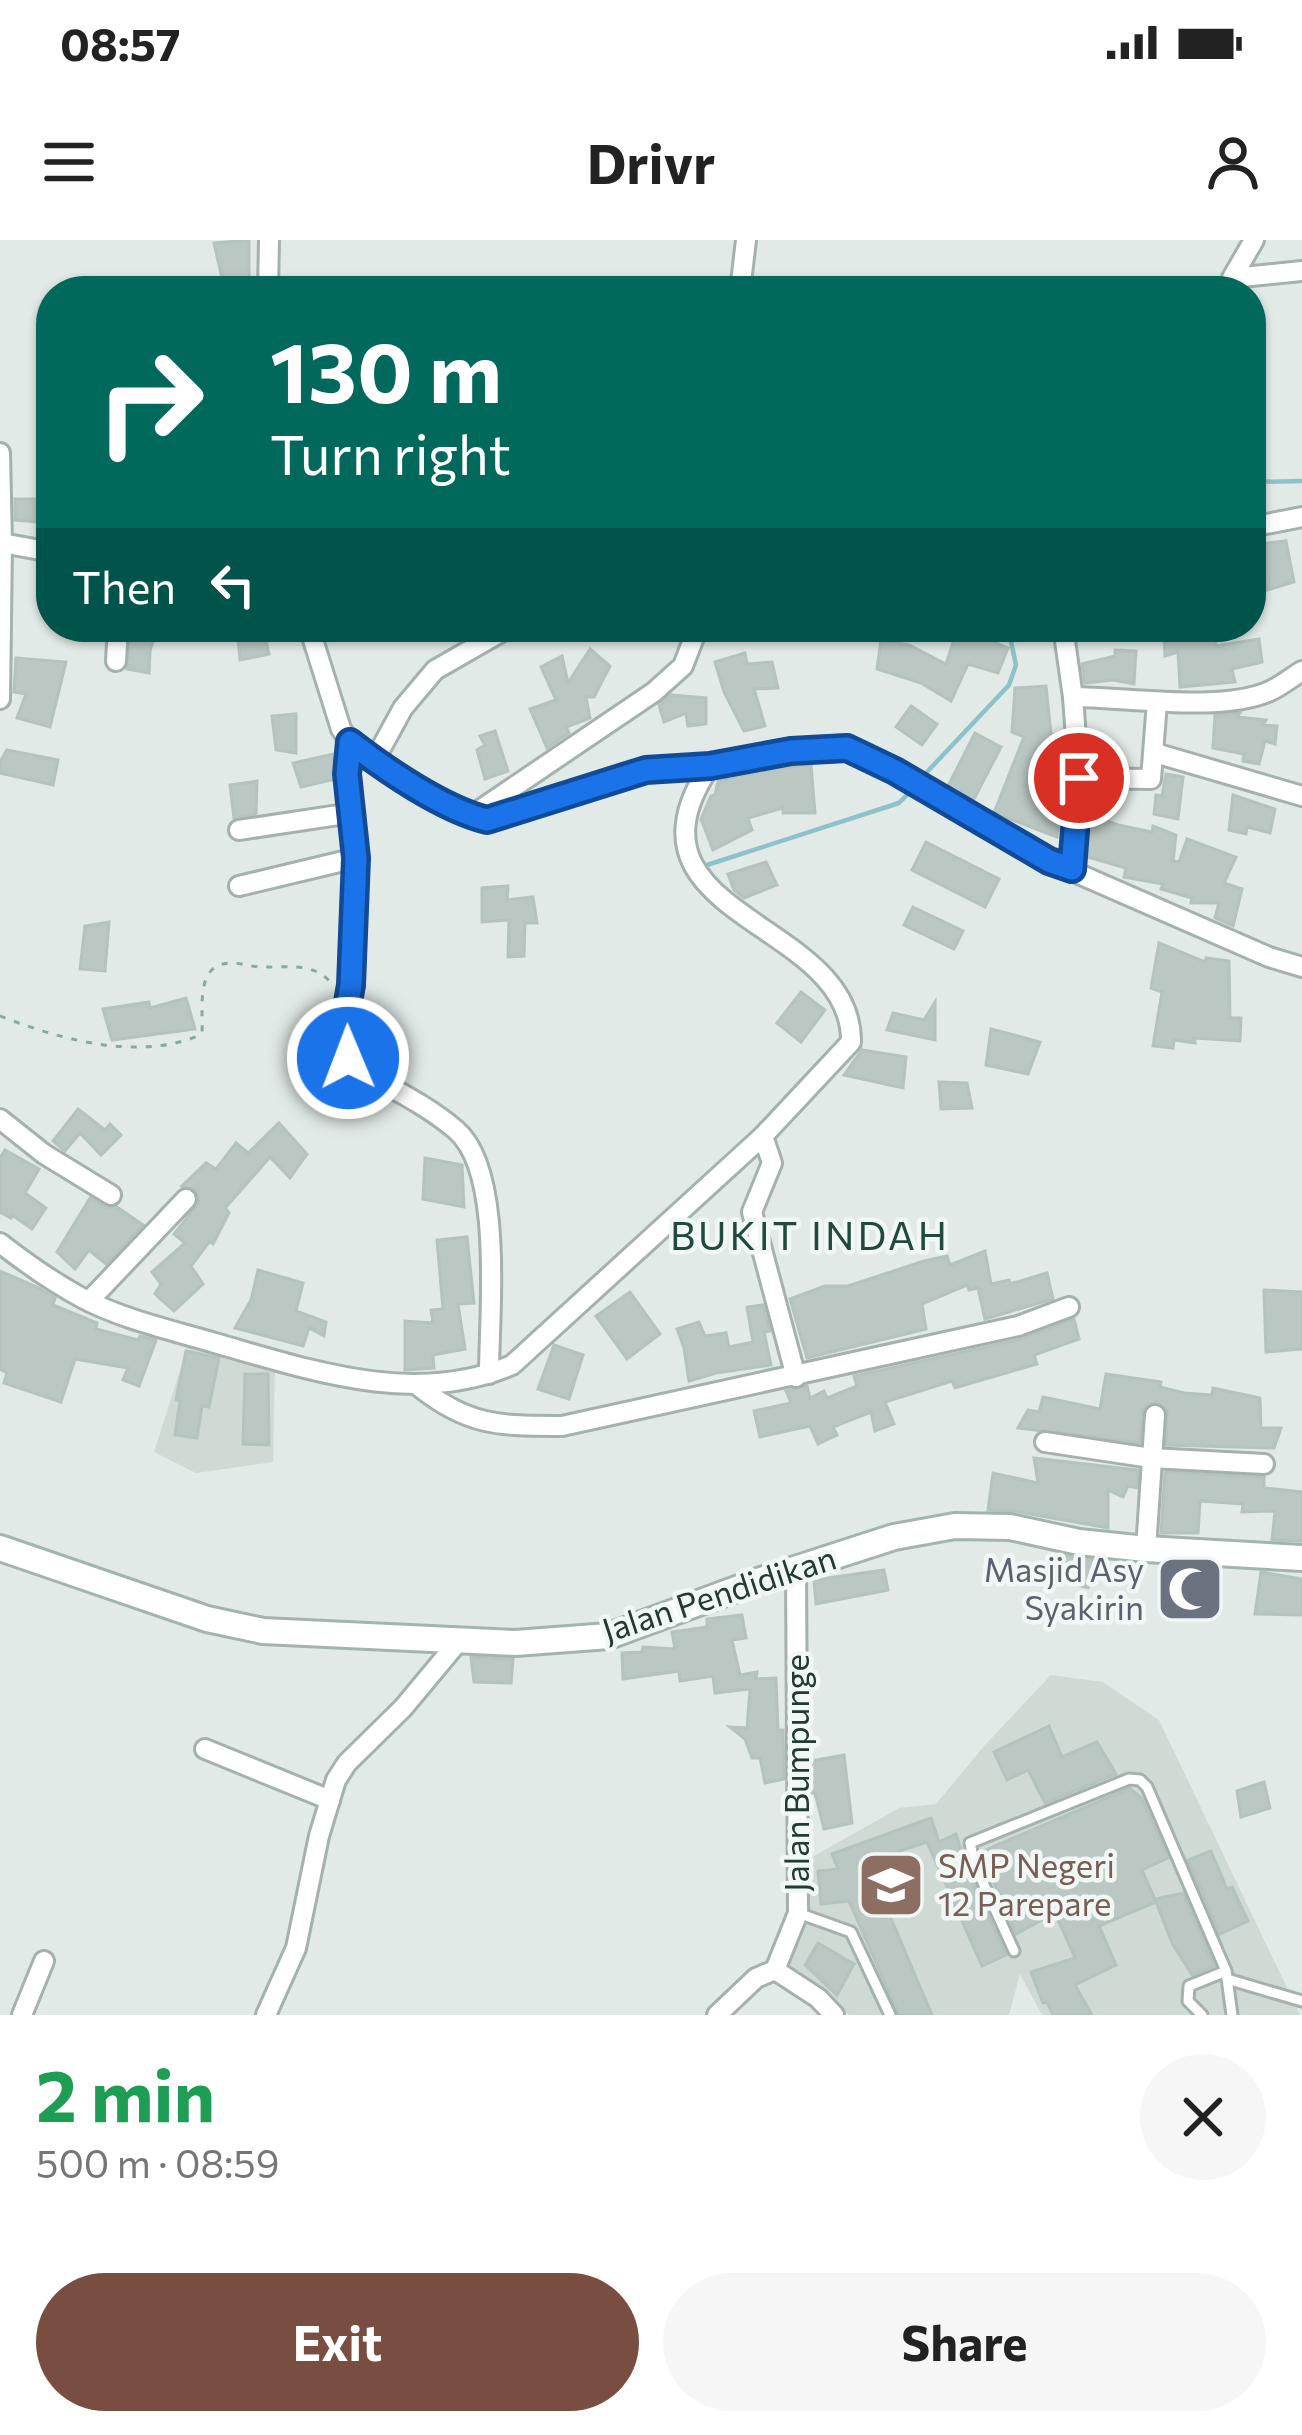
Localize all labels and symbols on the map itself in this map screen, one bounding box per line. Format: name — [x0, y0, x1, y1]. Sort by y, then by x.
pin — [1028, 727, 1130, 829]
position arrow — [285, 995, 411, 1121]
district label: BUKIT INDAH — [670, 1210, 950, 1258]
street label: Jalan Pendidikan — [596, 1535, 841, 1650]
place label: Masjid Asy Syakirin — [984, 1548, 1144, 1627]
mosque icon: Masjid Asy Syakirin — [1155, 1554, 1225, 1624]
street label: Jalan Bumpunge — [775, 1654, 816, 1892]
place label: SMP Negeri 12 Parepare — [938, 1844, 1115, 1923]
school or university icon: SMP Negeri 12 Parepare — [856, 1850, 926, 1920]

